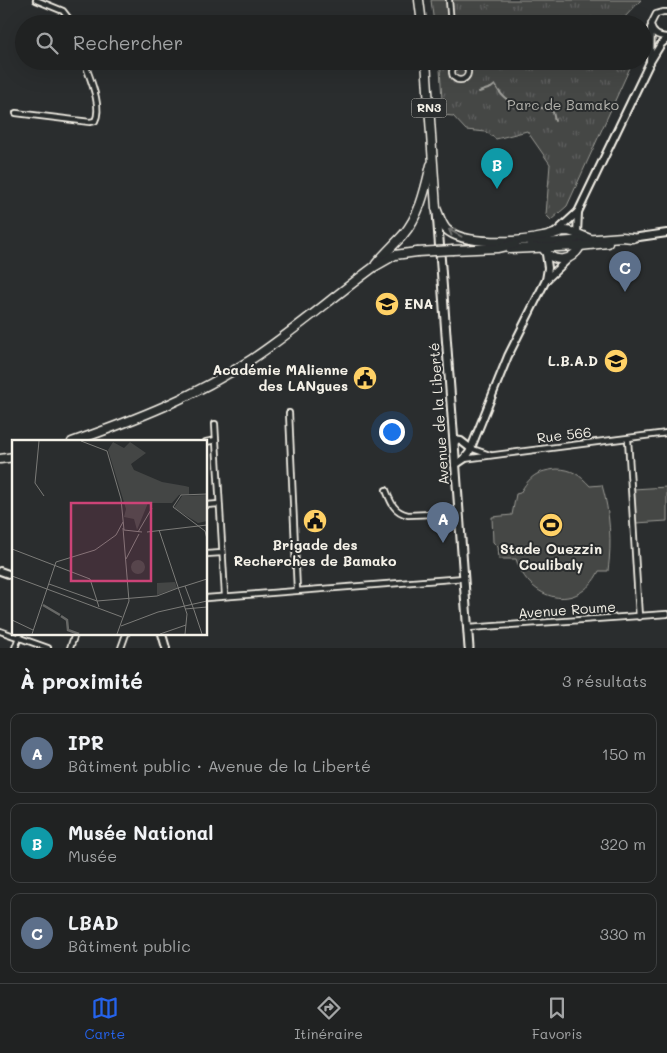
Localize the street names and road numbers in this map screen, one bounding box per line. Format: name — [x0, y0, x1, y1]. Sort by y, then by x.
road number: RN3 — [412, 99, 446, 118]
street label: Avenue de la Liberté — [424, 342, 453, 486]
street label: Rue 566 — [536, 422, 592, 447]
street label: Avenue Roume — [518, 597, 616, 622]

